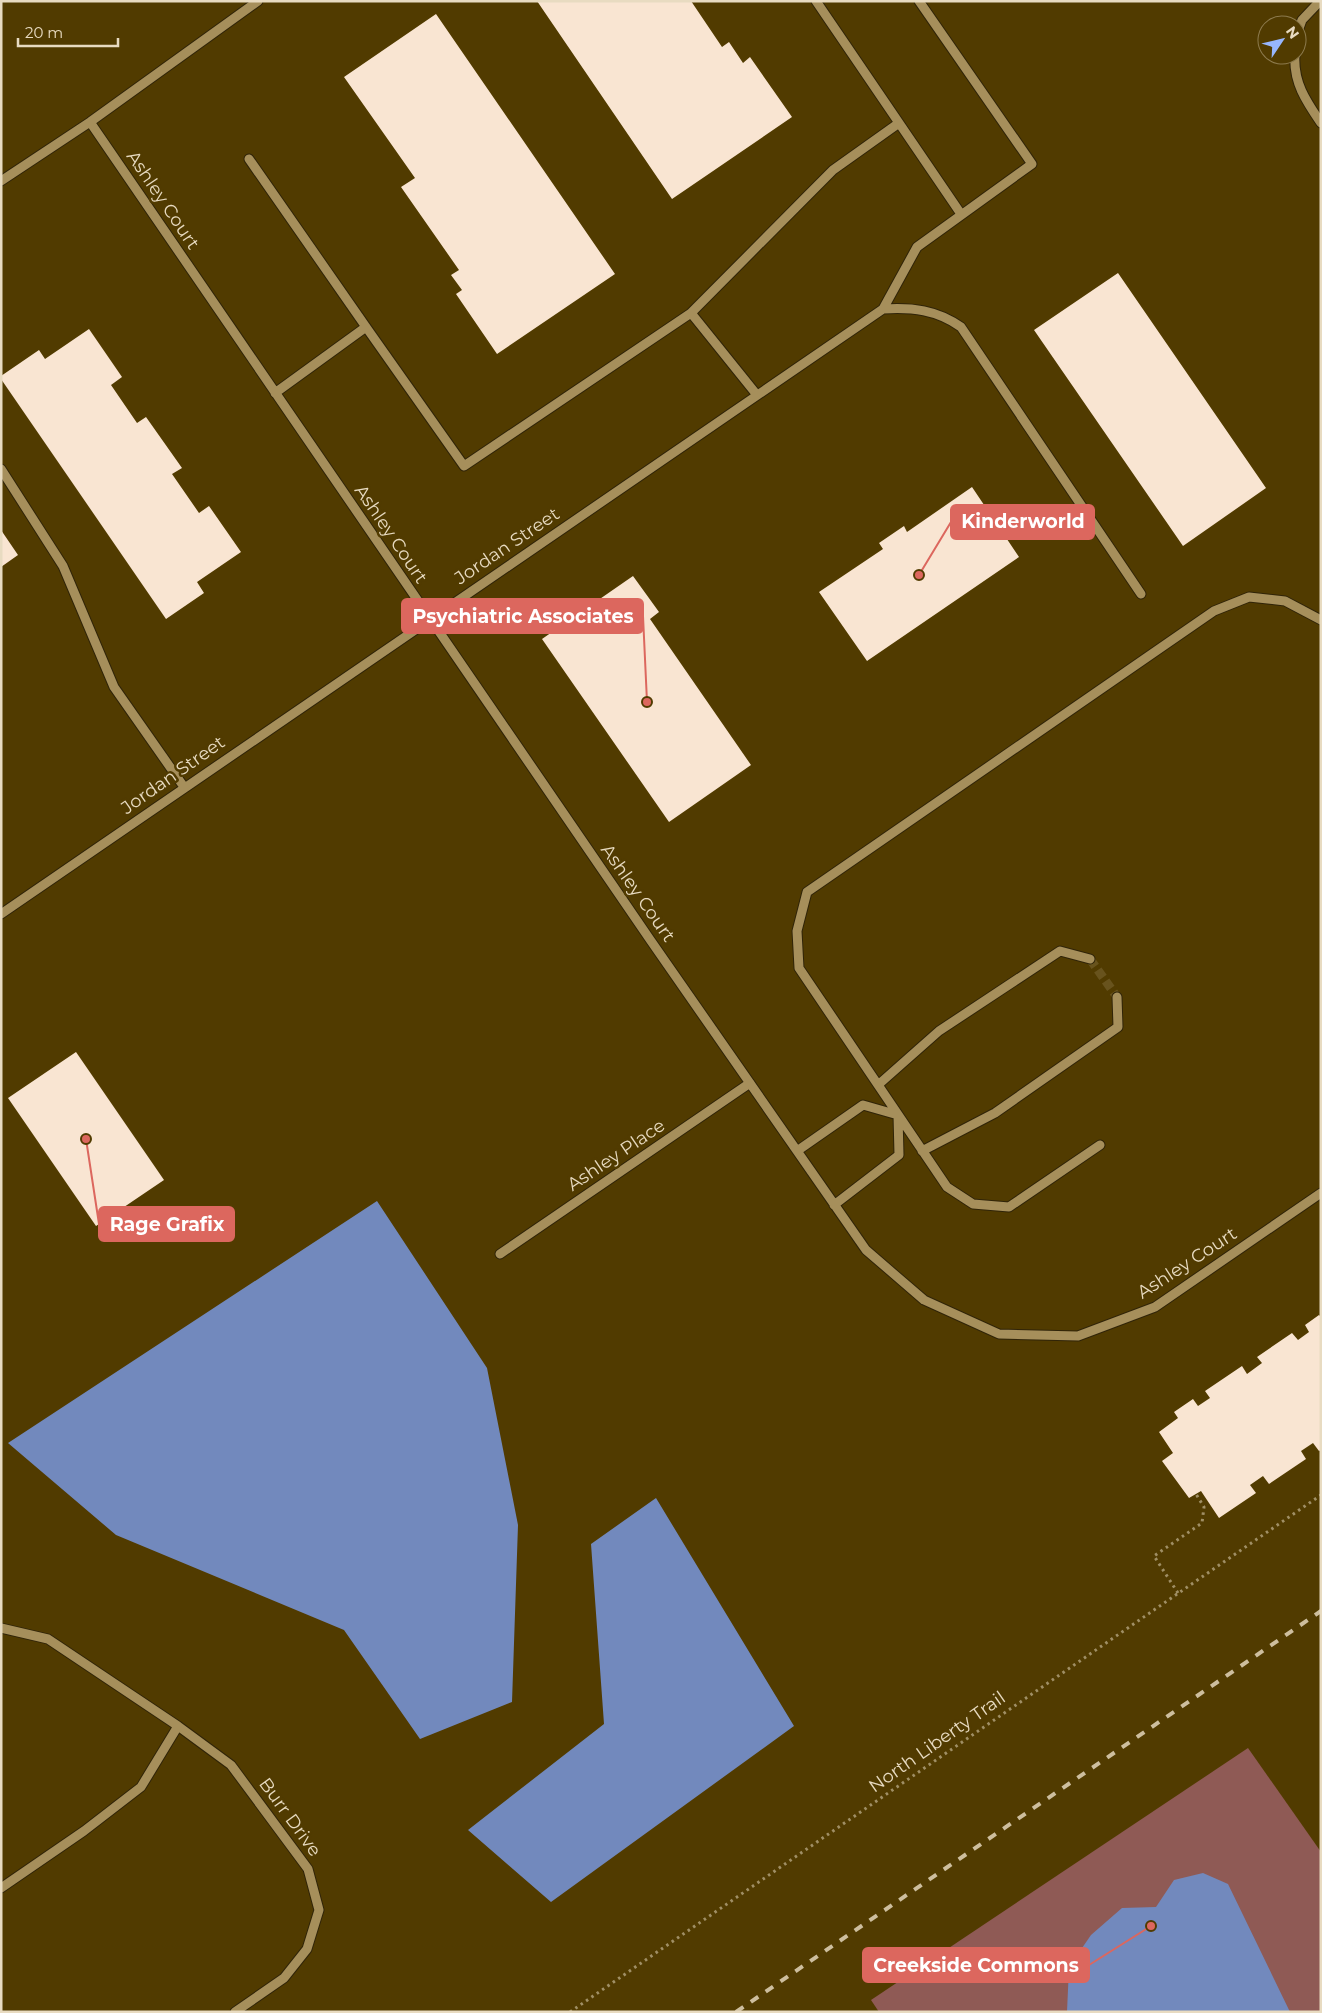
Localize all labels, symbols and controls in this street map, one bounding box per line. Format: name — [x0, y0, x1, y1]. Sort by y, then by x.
scale bar — [18, 15, 118, 47]
north arrow — [1257, 15, 1307, 65]
text: 20 m — [25, 23, 63, 42]
text: N — [1282, 23, 1303, 42]
street label: Ashley Court — [122, 146, 204, 254]
street label: Ashley Court — [350, 480, 432, 588]
street label: Jordan Street — [450, 503, 563, 590]
callout: Kinderworld — [951, 505, 1094, 539]
text: Kinderworld — [961, 510, 1085, 533]
callout: Psychiatric Associates — [402, 599, 643, 633]
text: Psychiatric Associates — [412, 605, 634, 628]
street label: Jordan Street — [116, 731, 229, 819]
street label: Ashley Court — [596, 840, 680, 946]
street label: Ashley Place — [563, 1114, 669, 1196]
callout: Rage Grafix — [99, 1207, 234, 1241]
text: Rage Grafix — [110, 1213, 225, 1236]
street label: Ashley Court — [1133, 1223, 1241, 1303]
street label: North Liberty Trail — [864, 1687, 1010, 1797]
street label: Burr Drive — [254, 1773, 326, 1861]
callout: Creekside Commons — [863, 1948, 1089, 1982]
text: Creekside Commons — [873, 1954, 1079, 1977]

